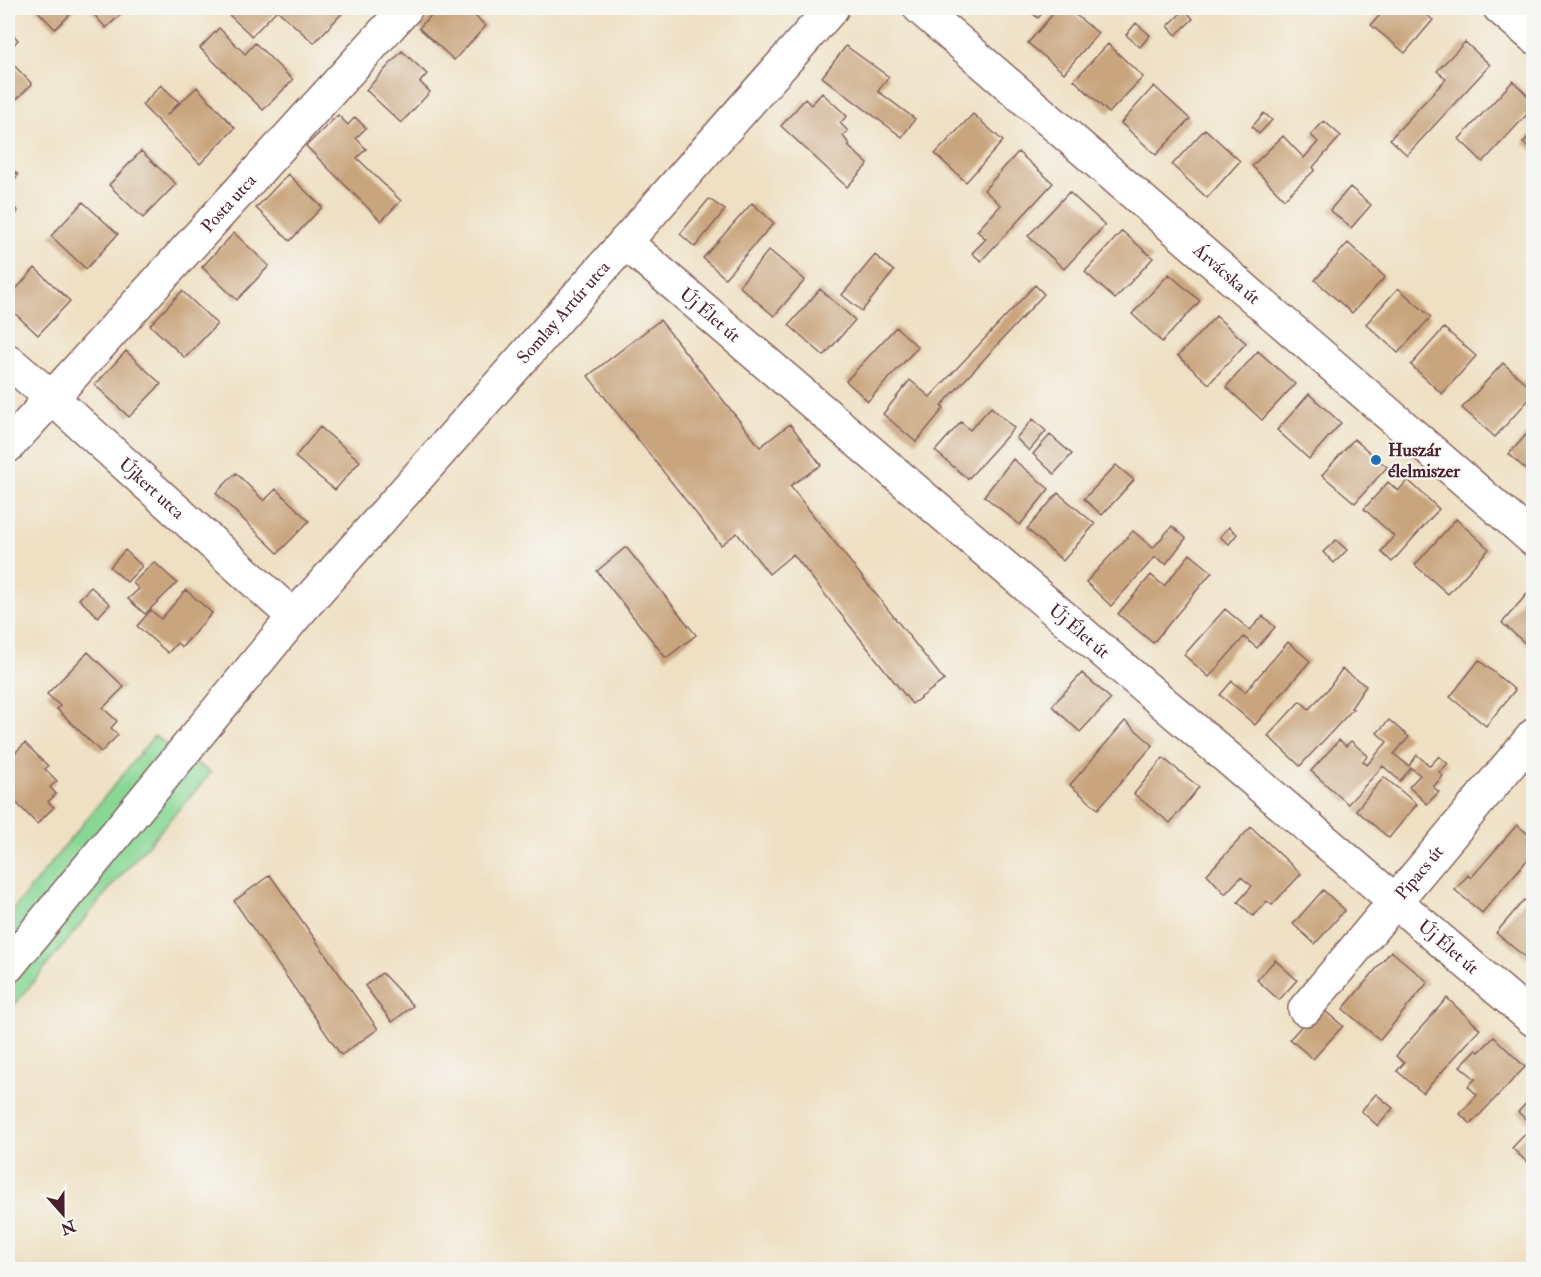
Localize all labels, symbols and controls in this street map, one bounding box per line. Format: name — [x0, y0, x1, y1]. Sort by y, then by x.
street label: Posta utca — [196, 169, 262, 237]
street label: Árvácska út — [1188, 238, 1265, 309]
street label: Somlay Artúr utca — [512, 255, 615, 368]
street label: Új Élet út — [675, 282, 745, 347]
place label: Huszár élelmiszer — [1388, 439, 1460, 483]
street label: Újkert utca — [114, 453, 190, 524]
marker: Huszár élelmiszer — [1369, 453, 1383, 467]
street label: Új Élet út — [1044, 598, 1115, 663]
street label: Pipacs út — [1390, 840, 1449, 904]
street label: Új Élet út — [1413, 914, 1484, 979]
north arrow — [33, 1184, 93, 1244]
text: N — [57, 1215, 79, 1239]

